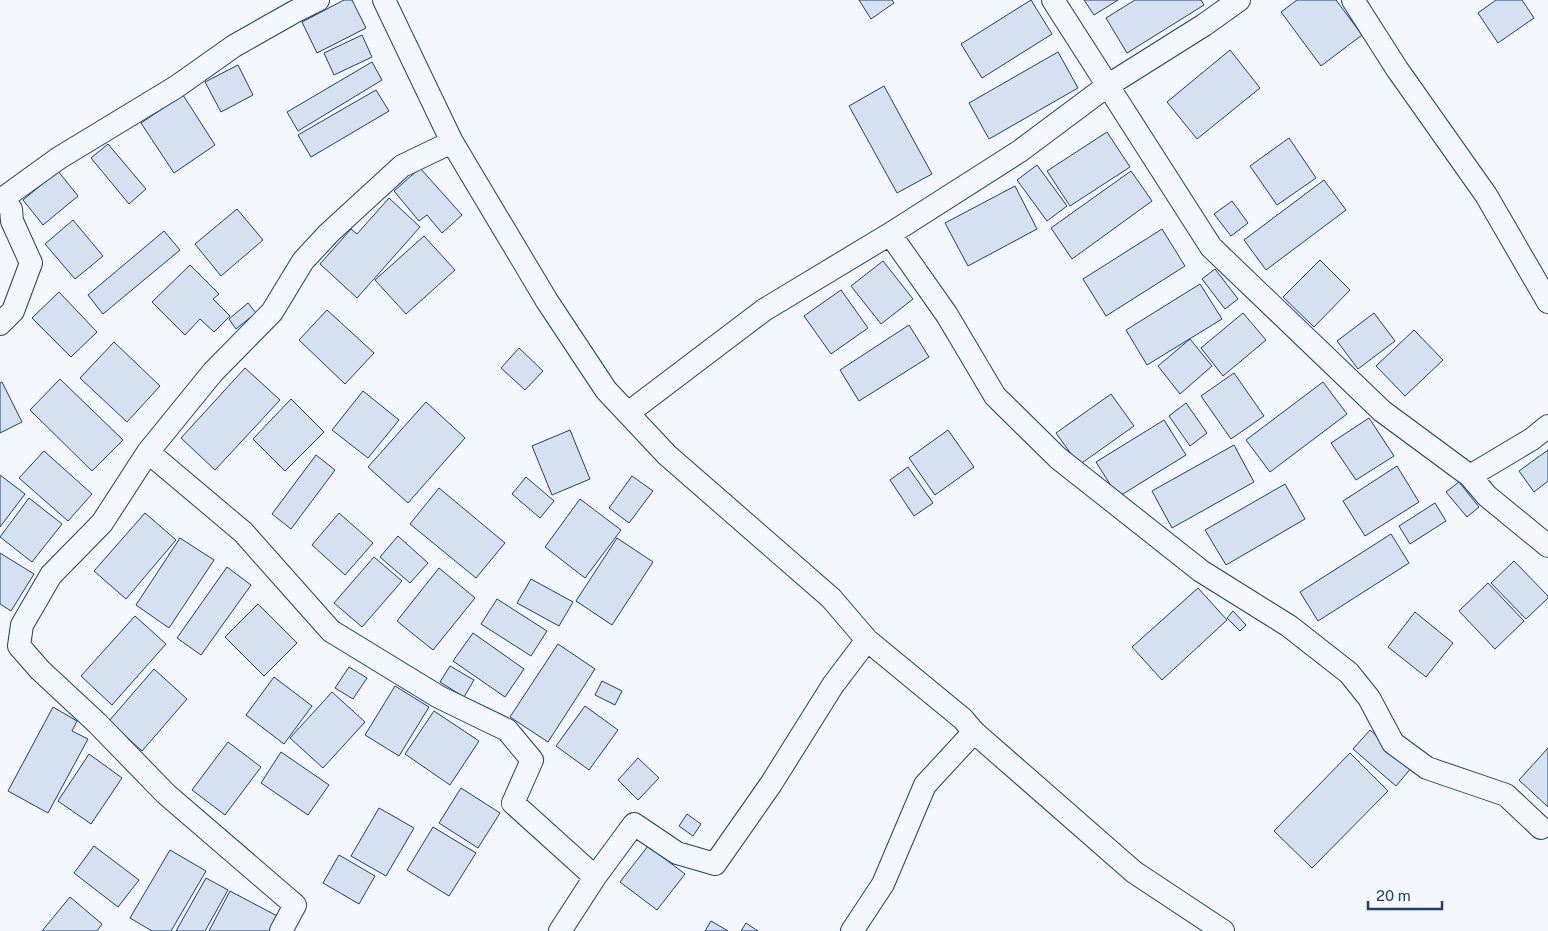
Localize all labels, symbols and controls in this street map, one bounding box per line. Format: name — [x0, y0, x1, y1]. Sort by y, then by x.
scale bar — [1368, 878, 1442, 910]
text: 20 m — [1376, 887, 1411, 904]

